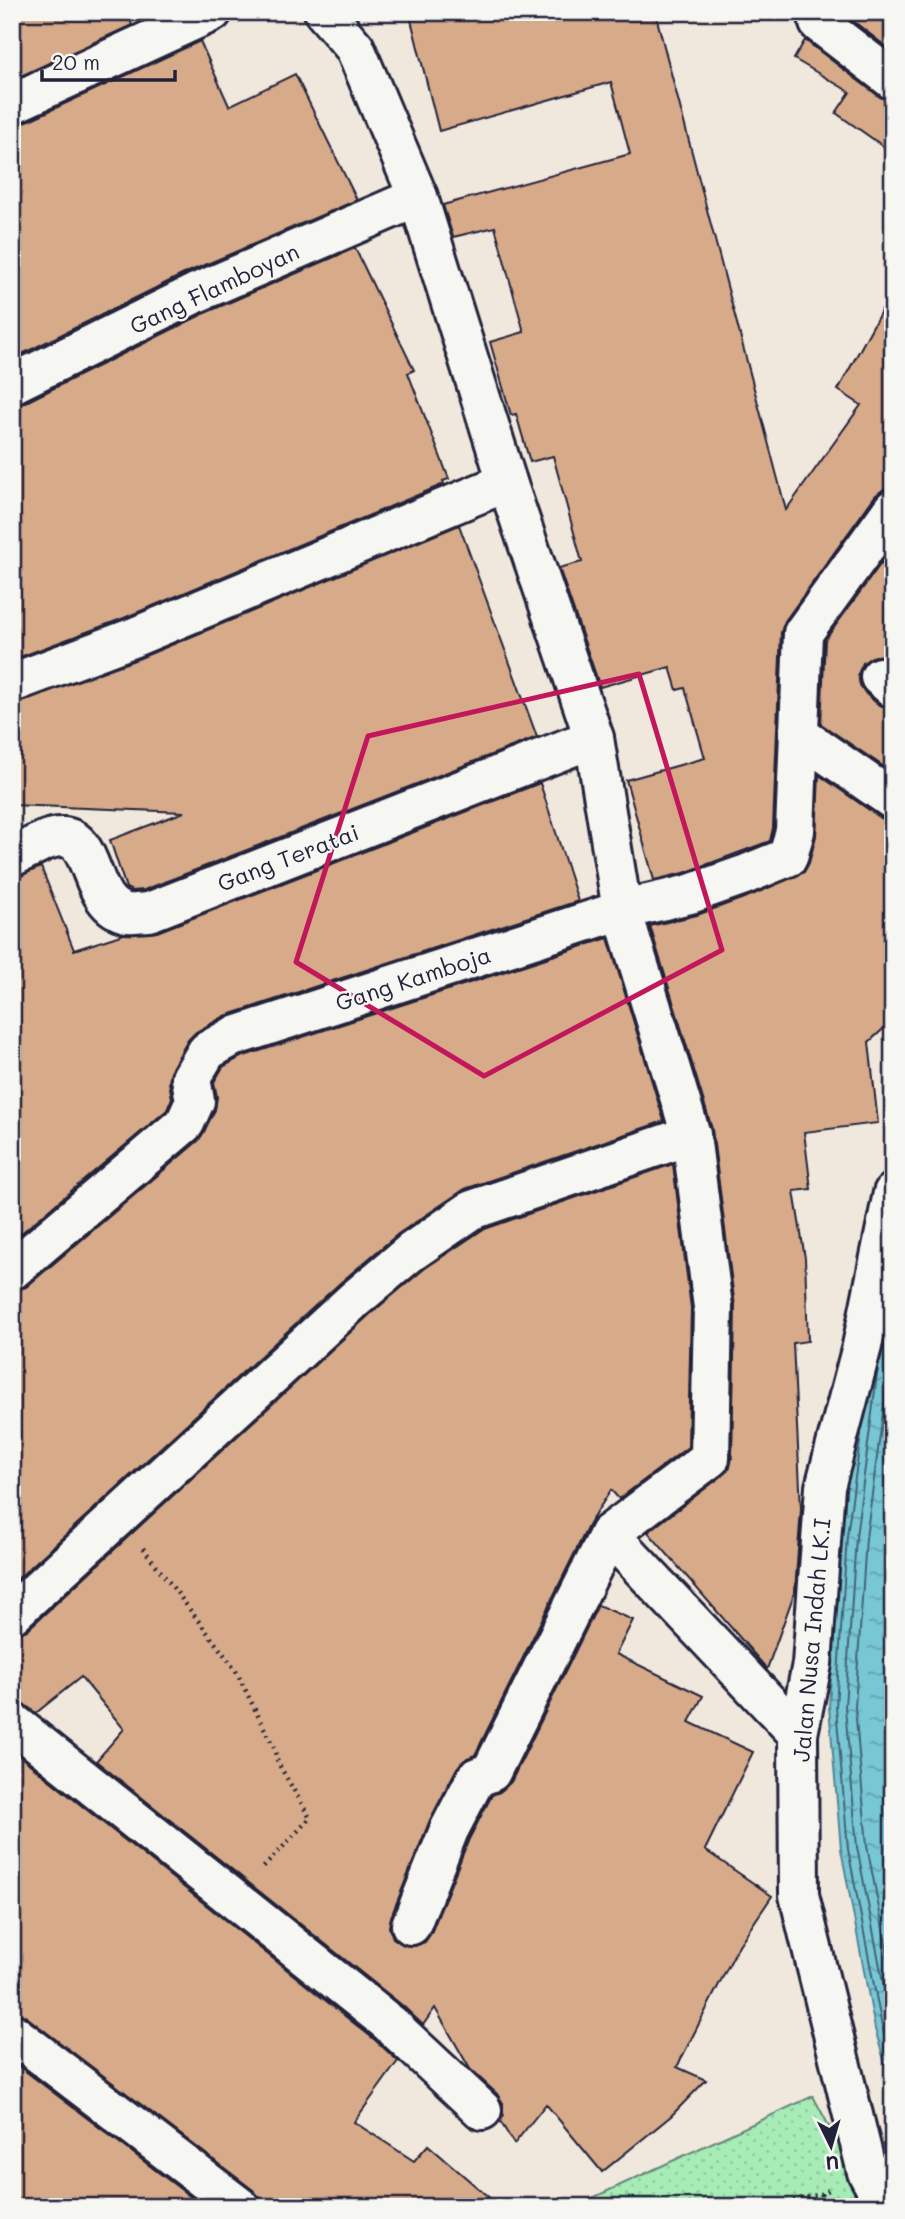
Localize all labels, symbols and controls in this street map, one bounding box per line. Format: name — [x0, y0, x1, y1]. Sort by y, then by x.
scale bar — [42, 38, 175, 82]
text: 20 m — [52, 48, 100, 75]
street label: Gang Flamboyan — [125, 236, 303, 340]
street label: Gang Teratai — [213, 816, 363, 898]
street label: Gang Kamboja — [331, 939, 495, 1017]
street label: Jalan Nusa Indah LK.I — [785, 1517, 837, 1763]
north arrow — [796, 2110, 866, 2180]
text: U — [825, 2150, 840, 2176]

